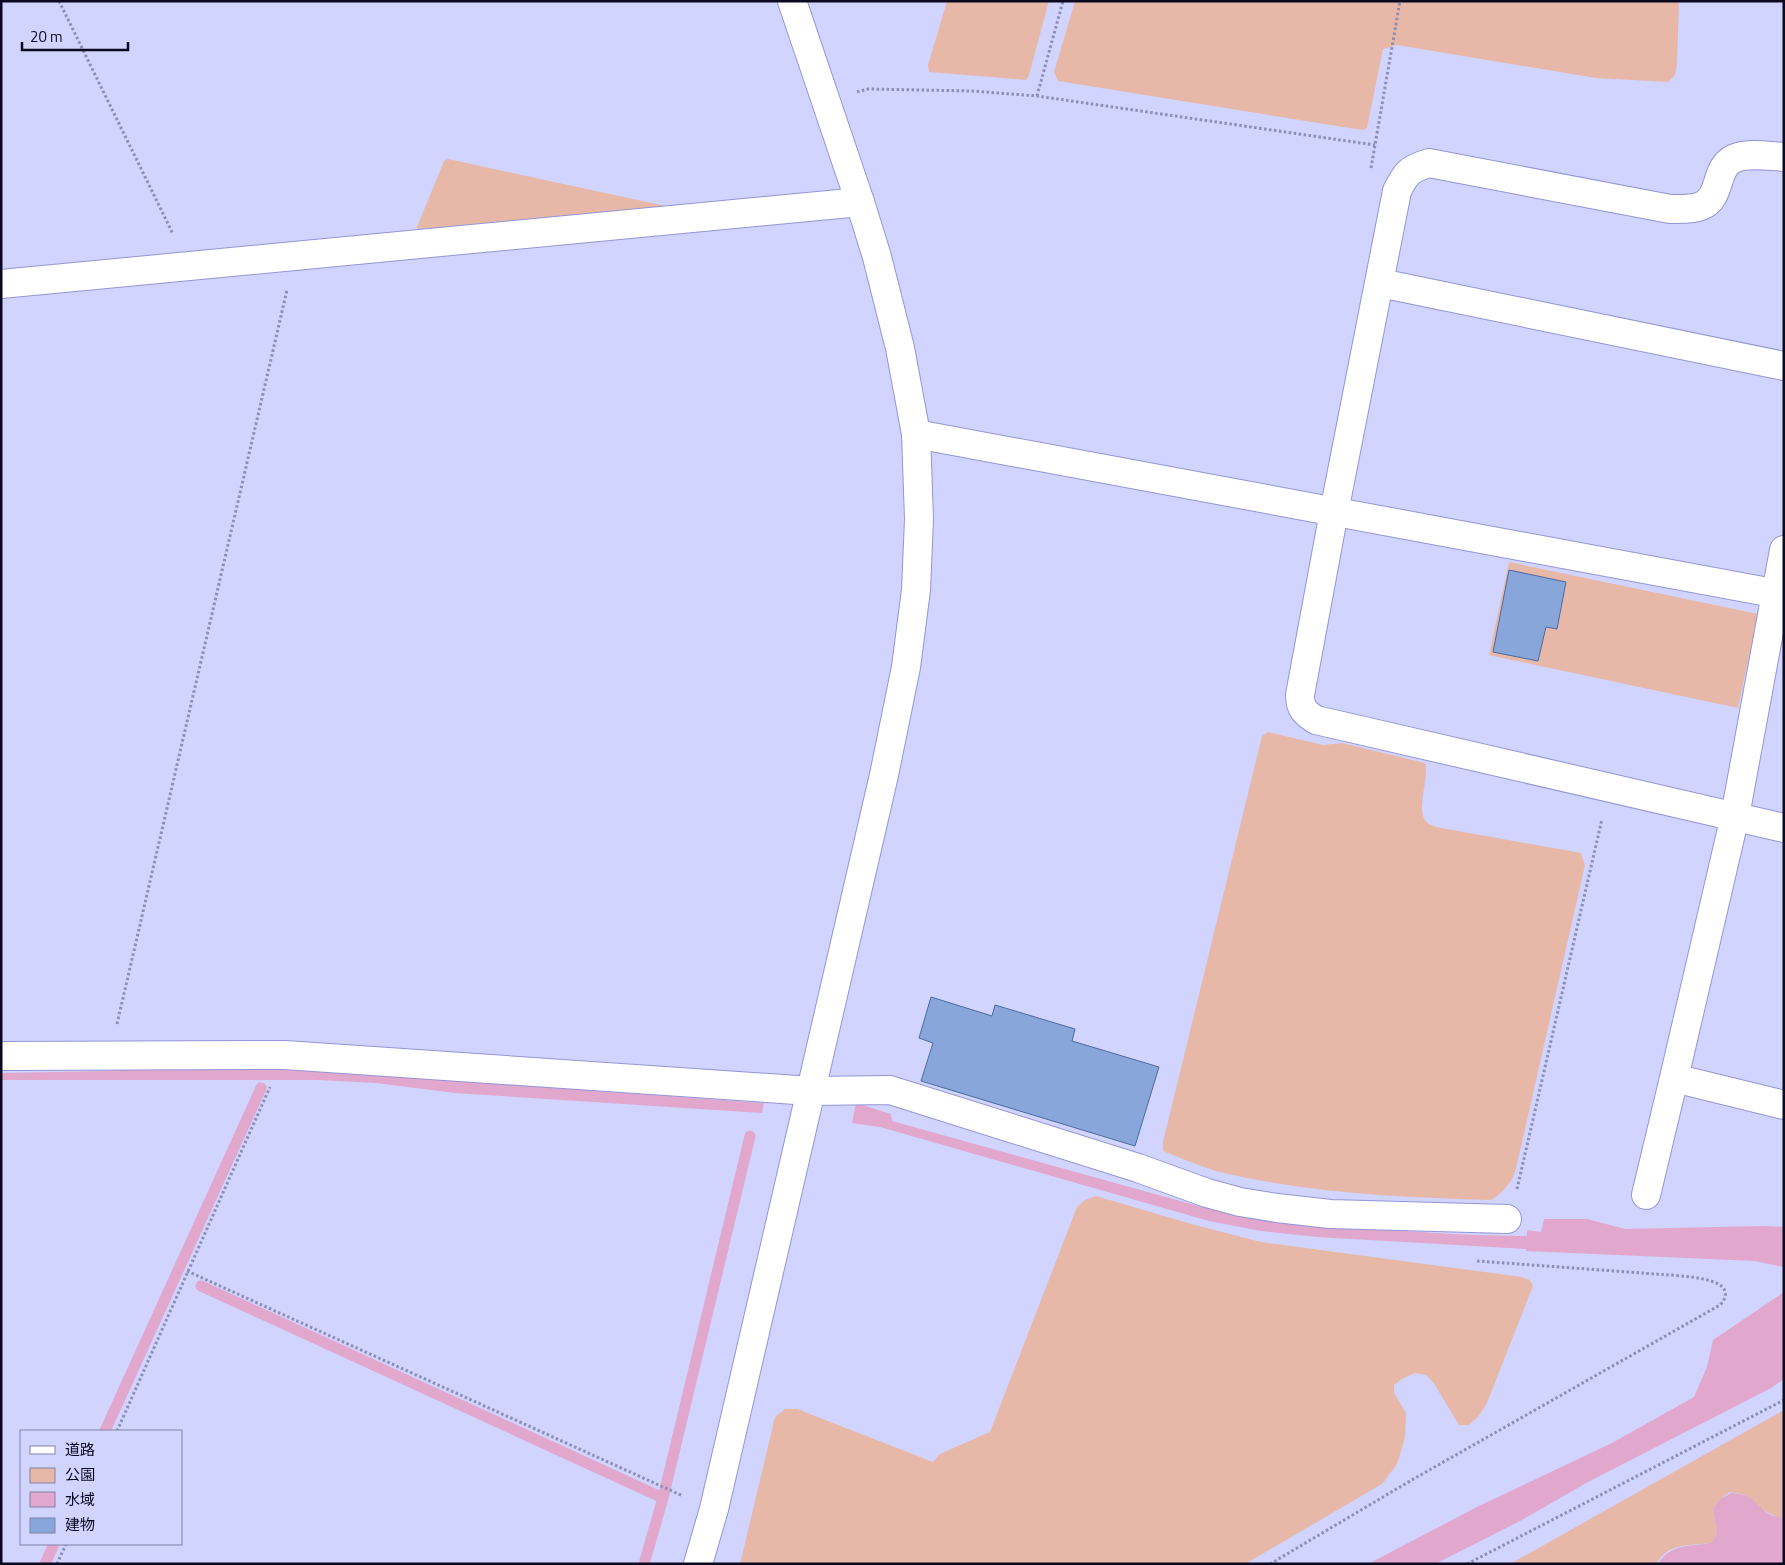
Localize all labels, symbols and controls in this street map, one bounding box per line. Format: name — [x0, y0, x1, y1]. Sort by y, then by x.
scale bar — [22, 20, 129, 52]
text: 20 m — [30, 25, 63, 48]
legend — [20, 1430, 182, 1545]
text: 道路 — [65, 1438, 95, 1461]
text: 公園 — [65, 1463, 95, 1486]
text: 水域 — [65, 1488, 95, 1511]
text: 建物 — [65, 1513, 95, 1536]

